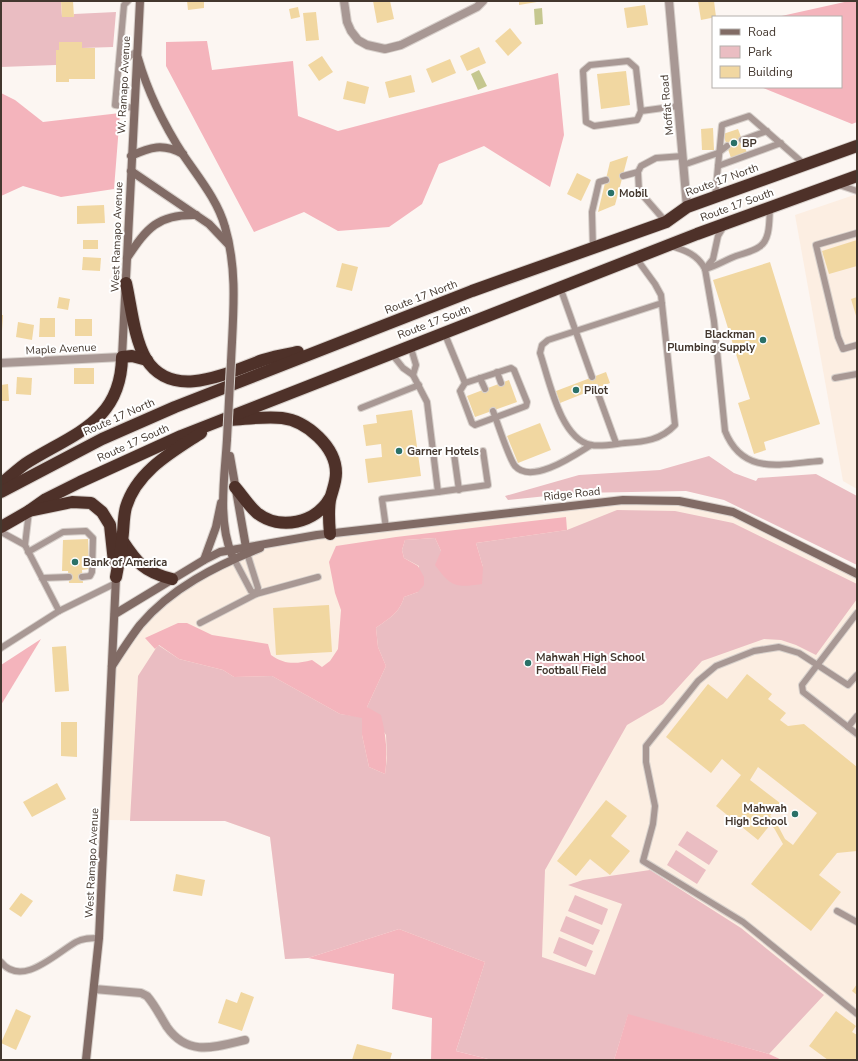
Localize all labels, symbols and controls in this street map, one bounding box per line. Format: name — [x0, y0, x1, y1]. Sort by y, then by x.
legend — [712, 16, 842, 88]
text: Road — [748, 24, 776, 40]
street label: W. Ramapo Avenue — [114, 35, 134, 134]
text: Park — [748, 44, 773, 60]
text: Building — [748, 64, 793, 80]
street label: Moffat Road — [657, 74, 677, 136]
place label: BP — [742, 136, 757, 151]
marker: BP — [729, 138, 739, 148]
street label: Route 17 North — [683, 160, 761, 200]
street label: West Ramapo Avenue — [108, 181, 126, 292]
street label: Route 17 South — [698, 185, 776, 225]
place label: Mobil — [619, 186, 648, 201]
marker: Mobil — [606, 188, 616, 198]
street label: Route 17 North — [383, 276, 459, 318]
street label: Route 17 South — [395, 301, 473, 343]
place label: Blackman Plumbing Supply — [667, 327, 755, 355]
marker: Blackman Plumbing Supply — [758, 335, 768, 345]
street label: Maple Avenue — [25, 340, 97, 358]
place label: Pilot — [584, 383, 609, 398]
marker: Pilot — [571, 385, 581, 395]
street label: Route 17 North — [81, 395, 157, 439]
street label: Route 17 South — [95, 420, 171, 466]
place label: Garner Hotels — [407, 444, 479, 459]
marker: Garner Hotels — [394, 446, 404, 456]
street label: Ridge Road — [543, 484, 601, 504]
place label: Bank of America — [83, 555, 167, 570]
marker: Bank of America — [70, 557, 80, 567]
place label: Mahwah High School Football Field — [536, 650, 645, 678]
marker: Mahwah High School Football Field — [523, 658, 533, 668]
place label: Mahwah High School — [725, 801, 787, 829]
street label: West Ramapo Avenue — [82, 807, 102, 919]
marker: Mahwah High School — [790, 809, 800, 819]

